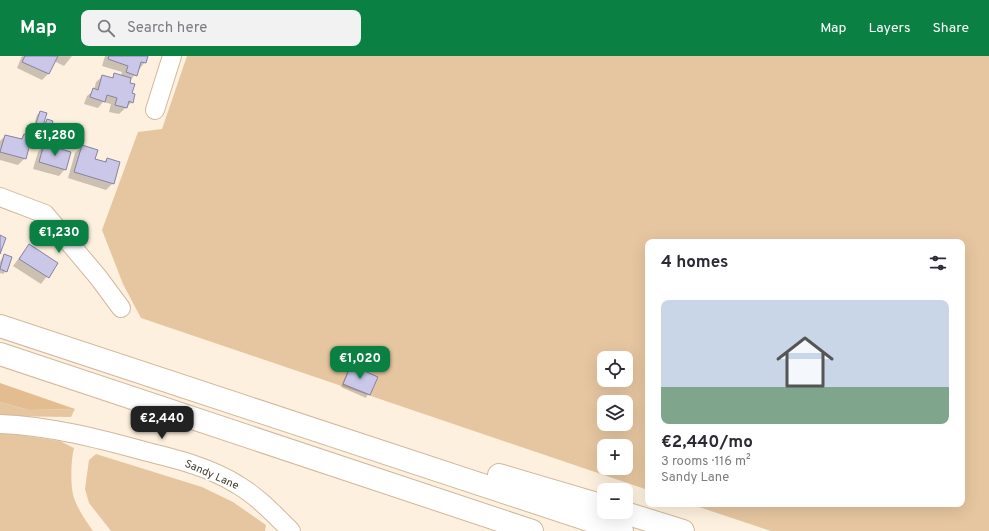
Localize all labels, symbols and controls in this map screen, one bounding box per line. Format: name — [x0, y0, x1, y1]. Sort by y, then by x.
search box — [81, 10, 361, 46]
text: Map — [20, 16, 57, 40]
icon: search — [95, 17, 117, 39]
text: Search here — [127, 19, 207, 38]
text: Map — [820, 20, 846, 37]
text: Layers — [868, 20, 910, 37]
text: Share — [932, 20, 969, 37]
pin: €1,280 — [22, 123, 88, 157]
text: €1,280 — [34, 128, 76, 144]
pin: €1,230 — [26, 220, 92, 254]
text: €1,230 — [39, 225, 79, 241]
text: 4 homes — [661, 252, 728, 274]
icon: filters — [927, 252, 949, 274]
icon: home — [769, 326, 841, 398]
pin: €1,020 — [327, 346, 393, 380]
text: €1,020 — [339, 351, 381, 367]
map controls — [597, 351, 633, 519]
button: locate — [597, 351, 633, 387]
button: layers — [597, 395, 633, 431]
pin: €2,440 — [129, 406, 195, 440]
text: €2,440 — [140, 411, 184, 427]
text: €2,440/mo — [661, 432, 753, 454]
button: + — [597, 439, 633, 475]
text: 3 rooms · 116 m² — [661, 454, 751, 470]
street label: Sandy Lane — [182, 457, 241, 493]
text: Sandy Lane — [661, 470, 729, 486]
button: − — [597, 483, 633, 519]

